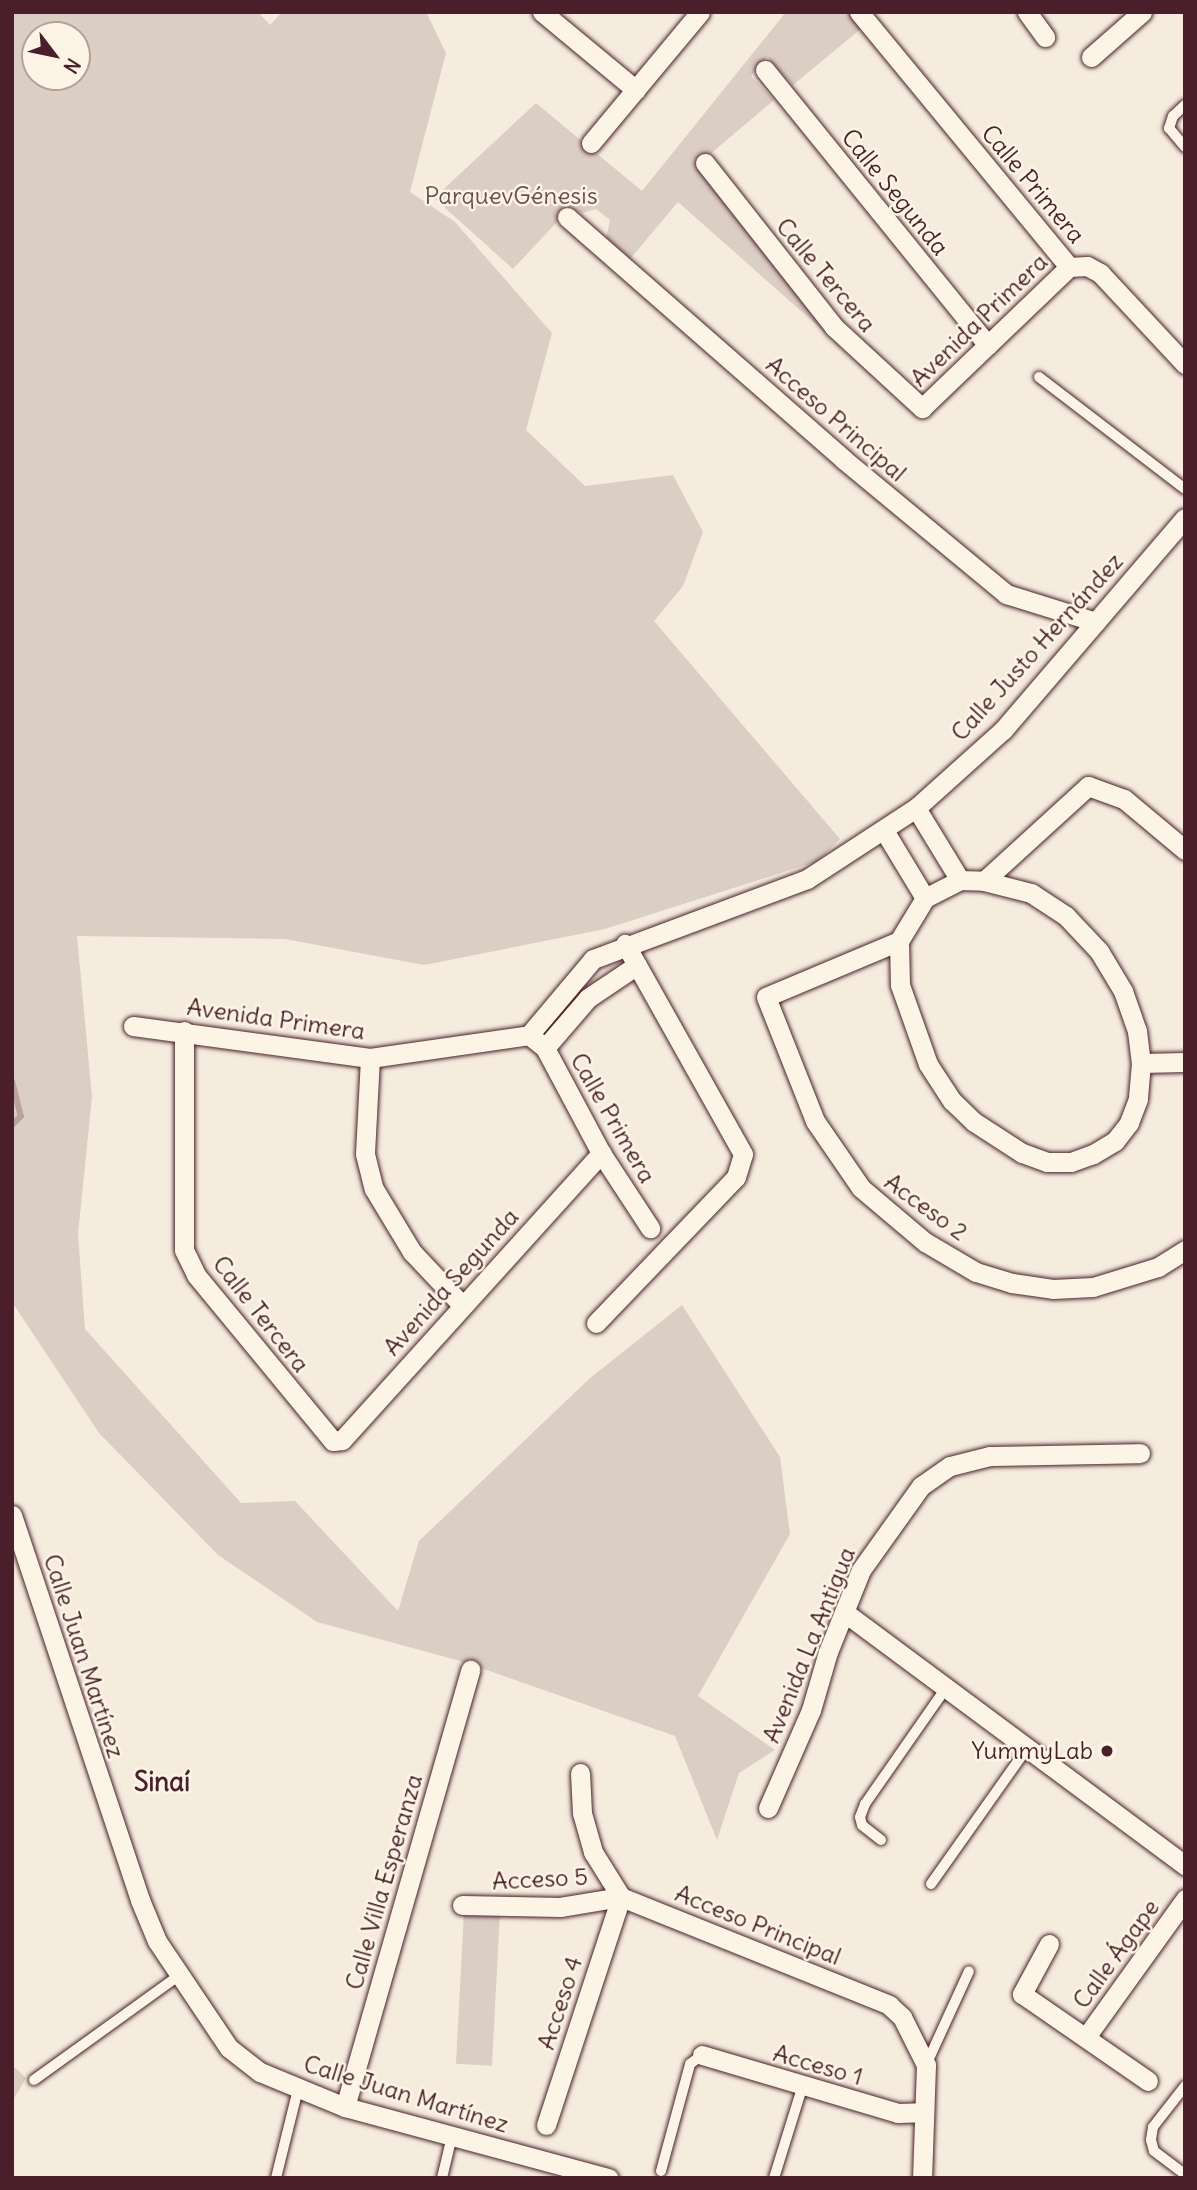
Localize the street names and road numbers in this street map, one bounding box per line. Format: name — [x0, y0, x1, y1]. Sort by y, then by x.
street label: Calle Primera — [975, 119, 1091, 249]
street label: Calle Segunda — [835, 123, 955, 261]
street label: Calle Tercera — [770, 212, 882, 338]
street label: Avenida Primera — [904, 247, 1054, 393]
street label: Acceso Principal — [760, 350, 912, 488]
street label: Calle Justo Hernández — [945, 547, 1129, 747]
street label: Avenida Primera — [185, 992, 367, 1046]
street label: Calle Primera — [564, 1048, 662, 1188]
street label: Acceso 2 — [879, 1167, 973, 1247]
street label: Avenida Segunda — [377, 1202, 525, 1362]
street label: Calle Tercera — [207, 1250, 315, 1378]
street label: Avenida La Antigua — [757, 1543, 861, 1747]
street label: Calle Juan Martínez — [37, 1550, 131, 1762]
street label: Calle Villa Esperanza — [339, 1771, 429, 1993]
street label: Acceso 5 — [491, 1862, 589, 1896]
street label: Acceso Principal — [671, 1879, 845, 1971]
street label: Calle Ágape — [1067, 1894, 1165, 2014]
street label: Acceso 4 — [531, 1953, 589, 2053]
street label: Acceso 1 — [770, 2039, 866, 2091]
street label: Calle Juan Martínez — [300, 2049, 512, 2139]

